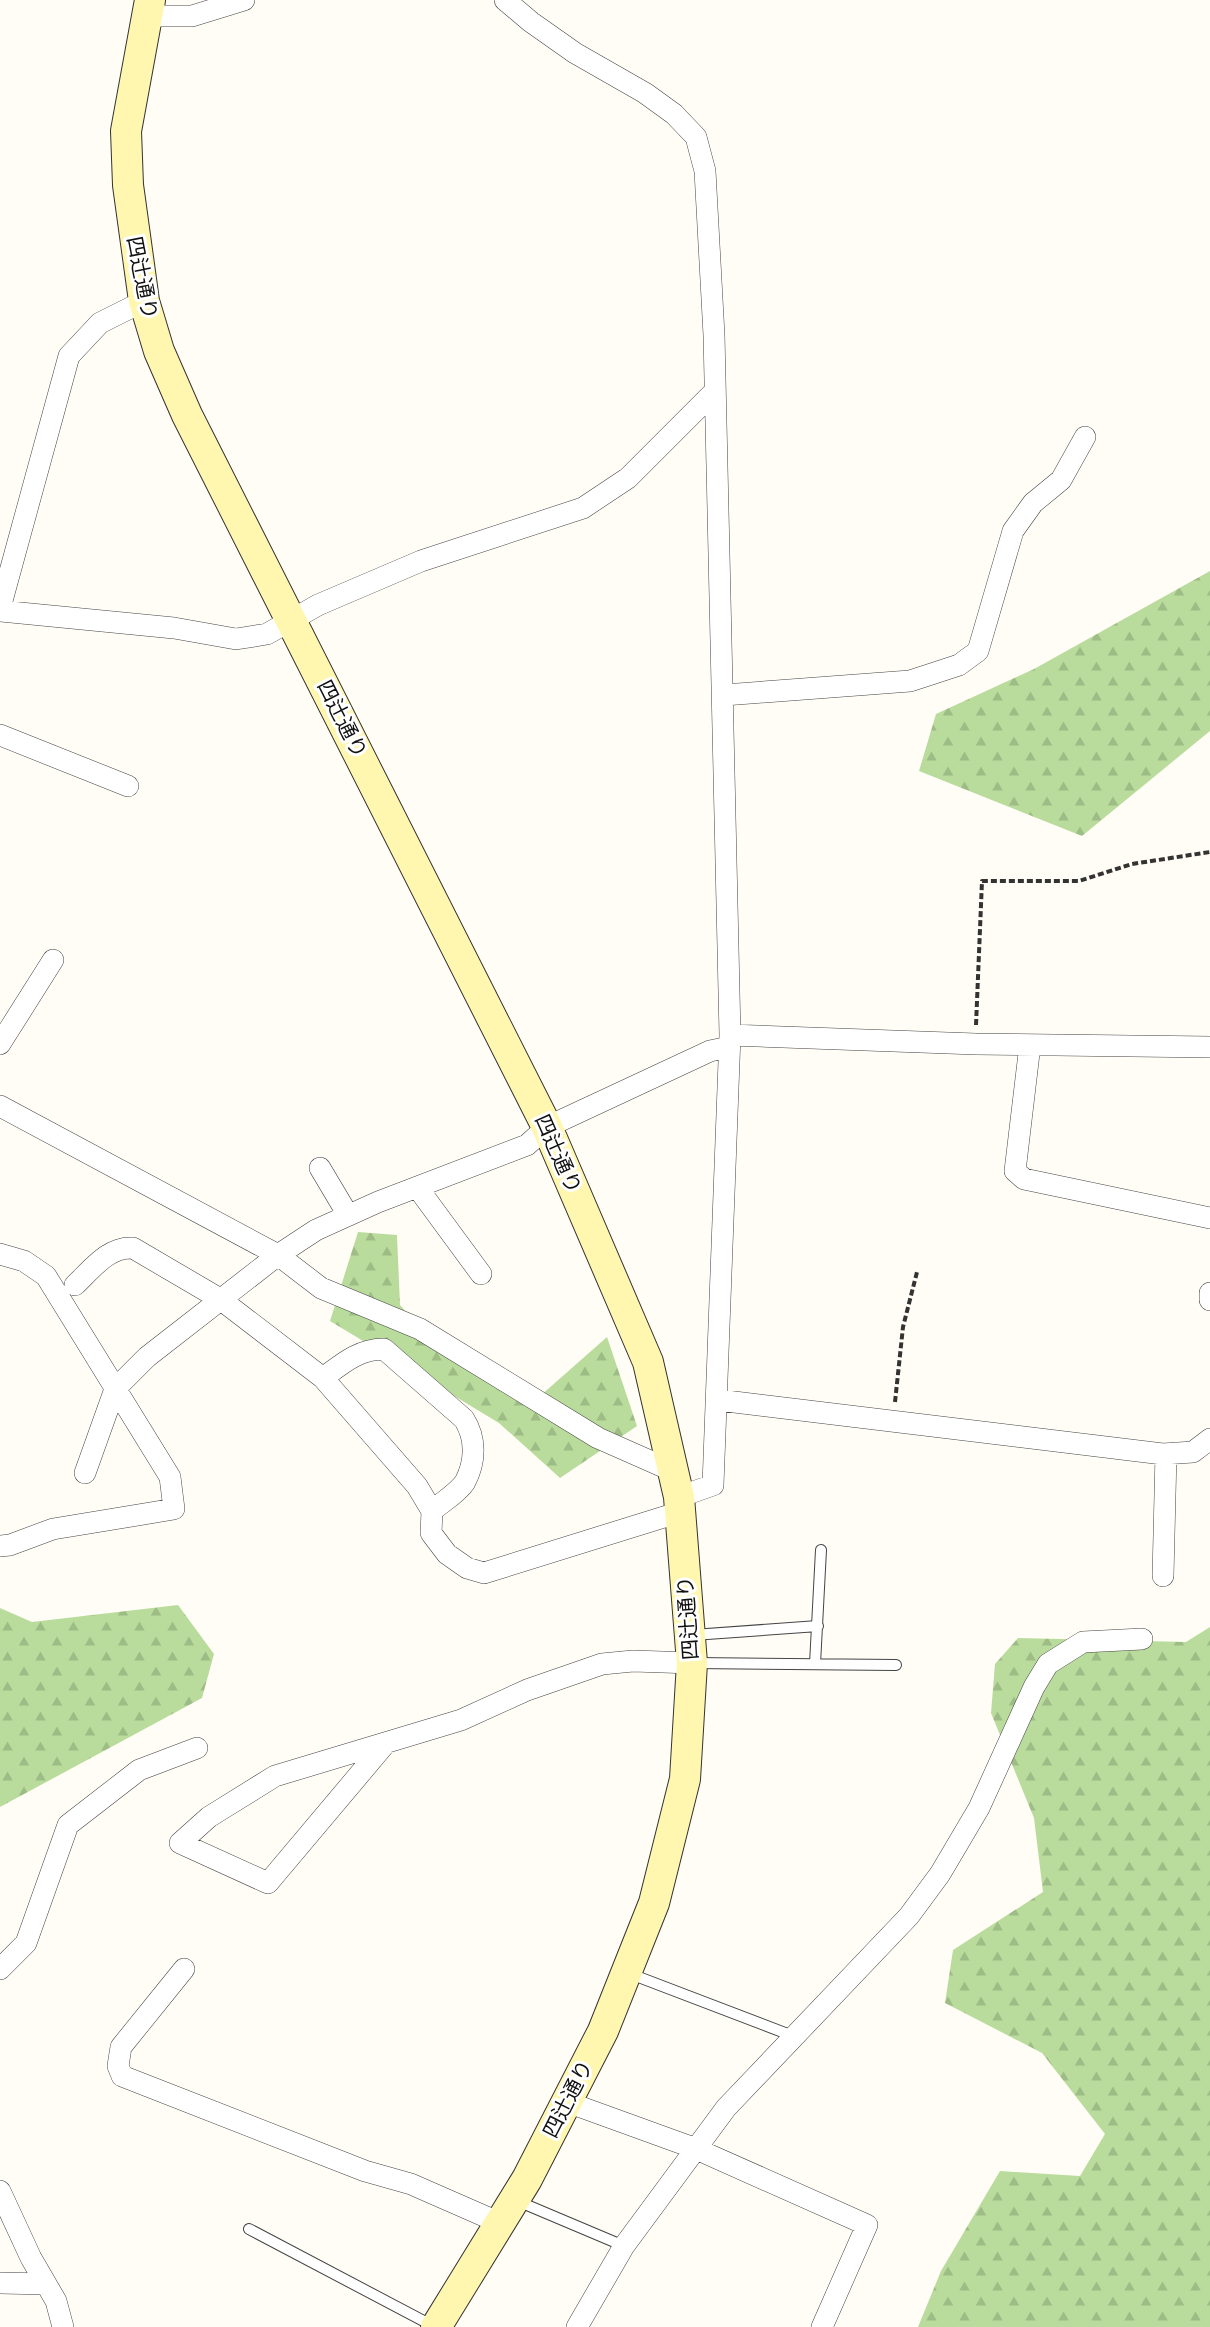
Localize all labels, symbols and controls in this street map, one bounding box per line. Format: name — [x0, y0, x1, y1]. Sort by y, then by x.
street label: 四辻通り — [121, 234, 167, 322]
street label: 四辻通り — [311, 674, 376, 762]
street label: 四辻通り — [529, 1109, 591, 1198]
street label: 四辻通り — [668, 1575, 704, 1661]
street label: 四辻通り — [534, 2054, 599, 2142]

